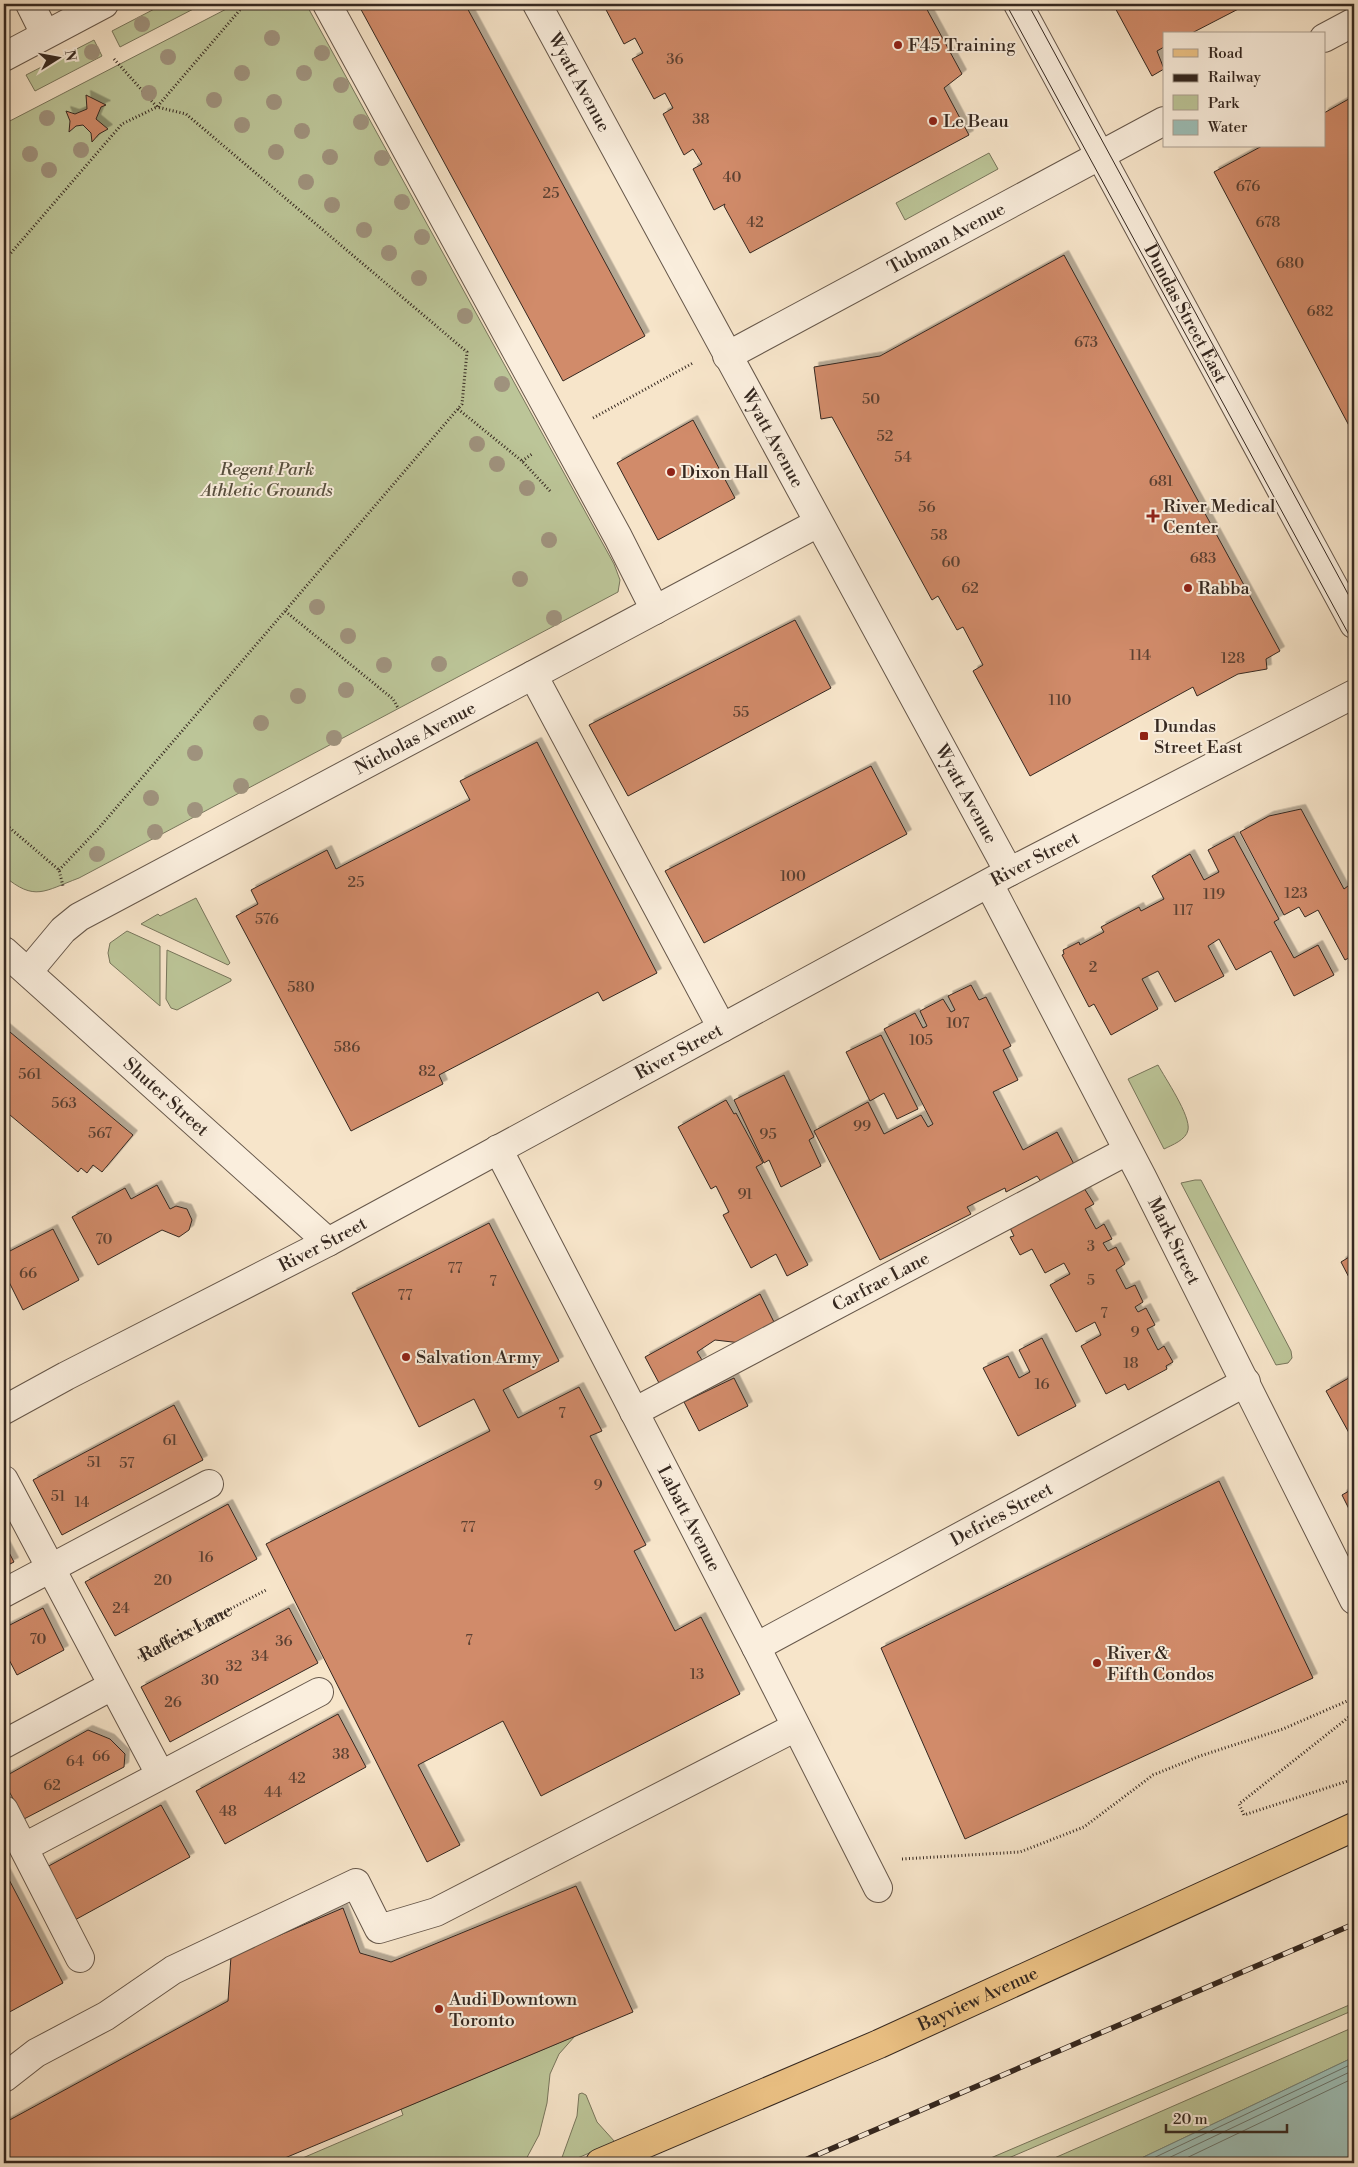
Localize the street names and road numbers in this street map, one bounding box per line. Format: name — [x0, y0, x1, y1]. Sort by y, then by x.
street label: Wyatt Avenue — [543, 28, 616, 136]
street label: Tubman Avenue — [883, 197, 1009, 279]
street label: Dundas Street East — [1139, 240, 1233, 387]
street label: Wyatt Avenue — [736, 383, 809, 492]
street label: Nicholas Avenue — [350, 696, 480, 780]
street label: Wyatt Avenue — [930, 739, 1003, 847]
street label: River Street — [987, 826, 1084, 891]
street label: River Street — [631, 1018, 727, 1085]
street label: Shuter Street — [119, 1052, 214, 1141]
street label: Mark Street — [1143, 1193, 1206, 1289]
street label: River Street — [274, 1211, 371, 1277]
street label: Carfrae Lane — [828, 1246, 933, 1317]
street label: Labatt Avenue — [652, 1461, 726, 1575]
street label: Defries Street — [946, 1477, 1057, 1551]
street label: Raffeix Lane — [135, 1599, 236, 1667]
street label: Bayview Avenue — [913, 1961, 1042, 2037]

